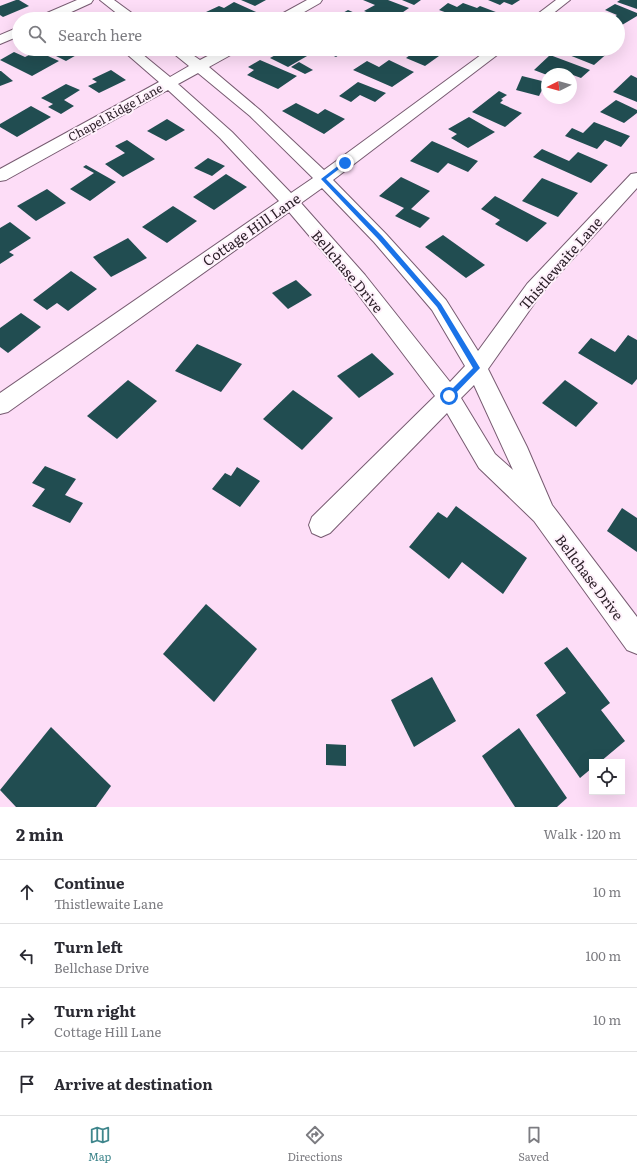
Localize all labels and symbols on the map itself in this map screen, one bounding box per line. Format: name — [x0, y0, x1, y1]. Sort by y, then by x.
north arrow — [541, 68, 577, 104]
street label: Chapel Ridge Lane — [64, 79, 166, 145]
route end — [336, 154, 354, 172]
street label: Cottage Hill Lane — [198, 188, 304, 270]
street label: Thistlewaite Lane — [514, 212, 606, 314]
street label: Bellchase Drive — [307, 225, 389, 317]
route start — [440, 387, 458, 405]
street label: Bellchase Drive — [551, 530, 629, 624]

